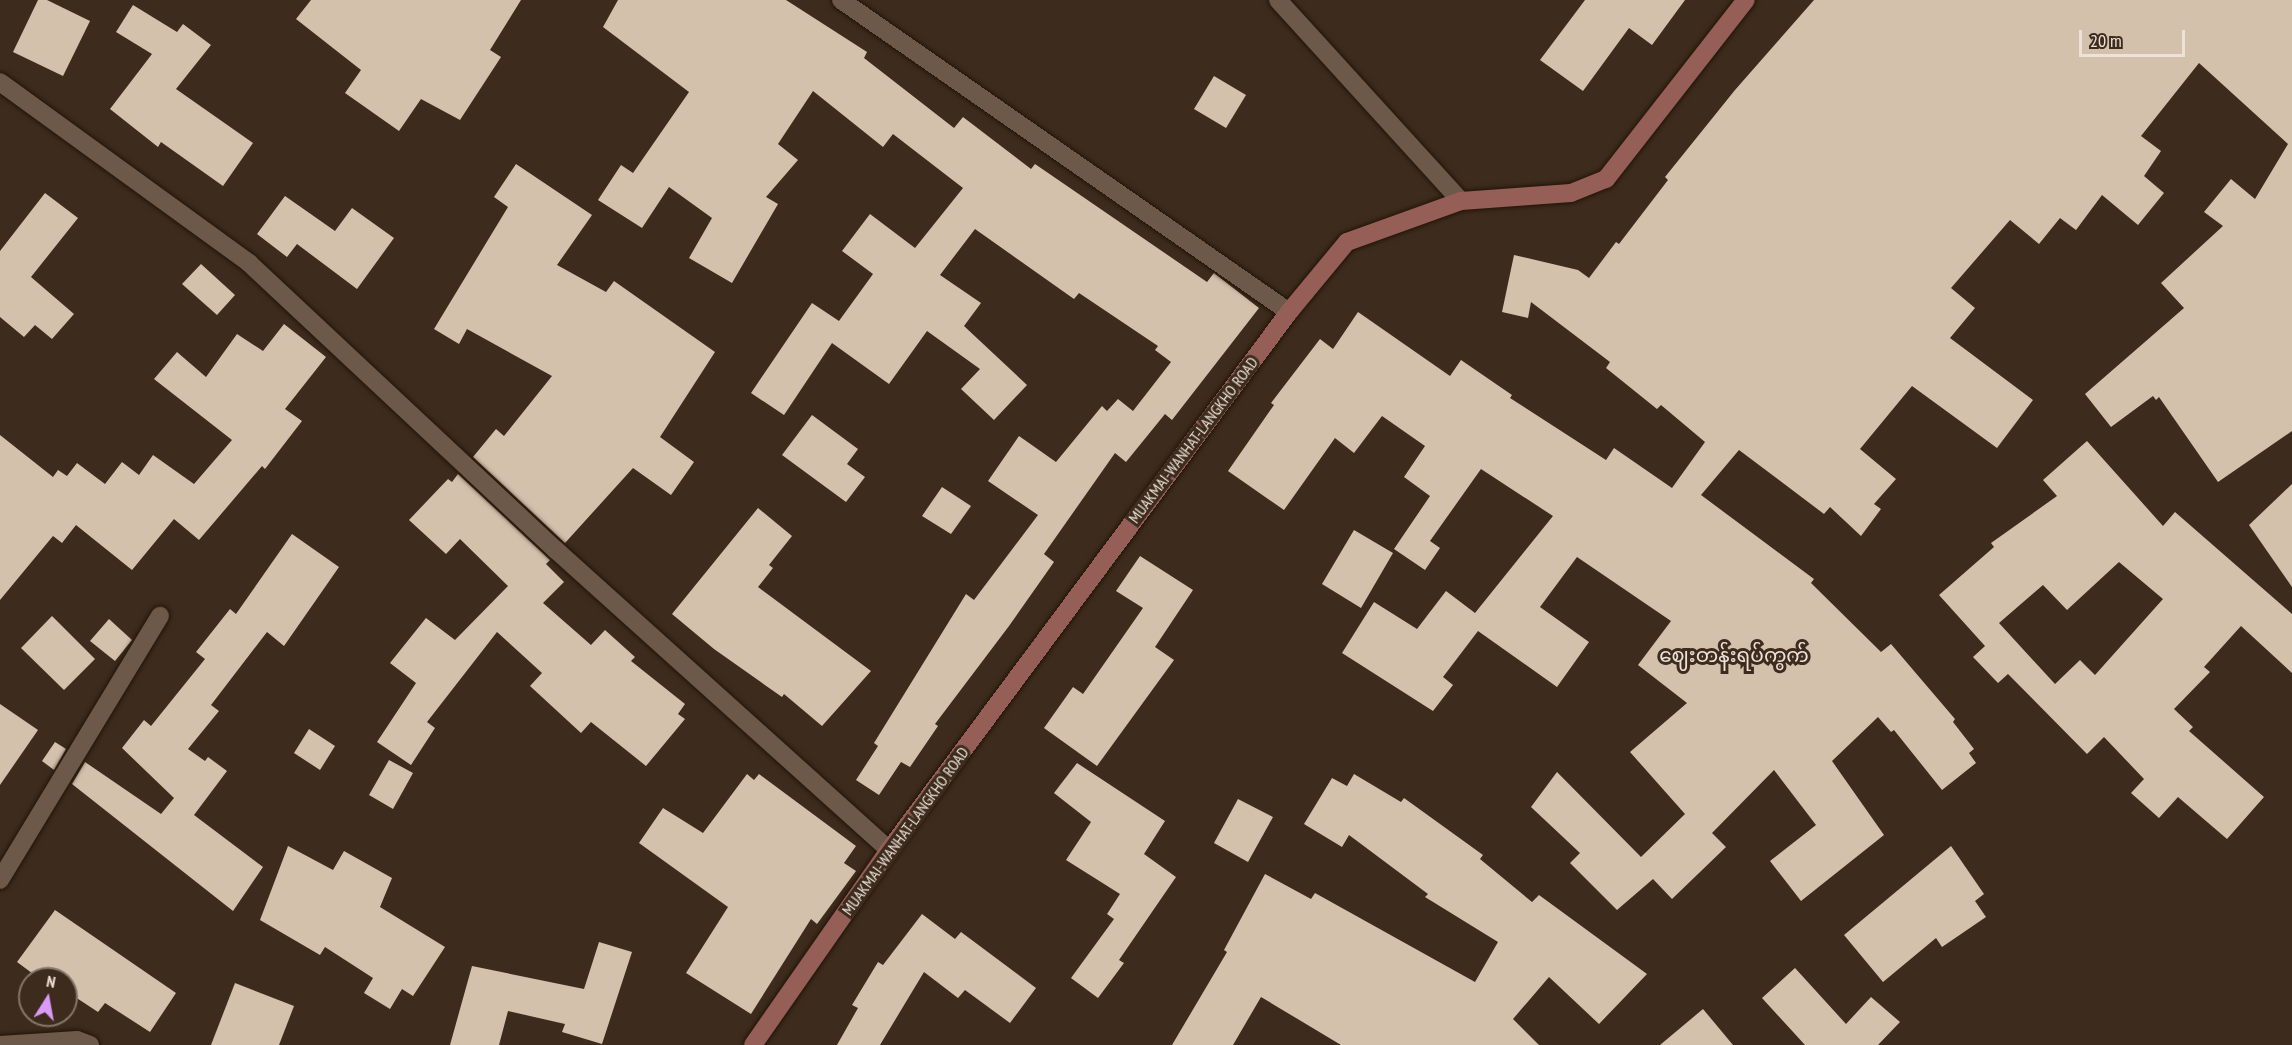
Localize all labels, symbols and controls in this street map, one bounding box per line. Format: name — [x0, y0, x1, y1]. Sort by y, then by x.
scale bar — [2082, 18, 2188, 56]
text: 20 m — [2090, 29, 2122, 52]
street label: MUAKMAI-WANHAT-LANGKHO ROAD — [1124, 353, 1262, 527]
district label: ဈေးတန်းရပ်ကွက် — [1659, 643, 1809, 667]
street label: MUAKMAI-WANHAT-LANGKHO ROAD — [838, 743, 972, 919]
north arrow — [18, 967, 78, 1027]
text: N — [45, 971, 57, 992]

